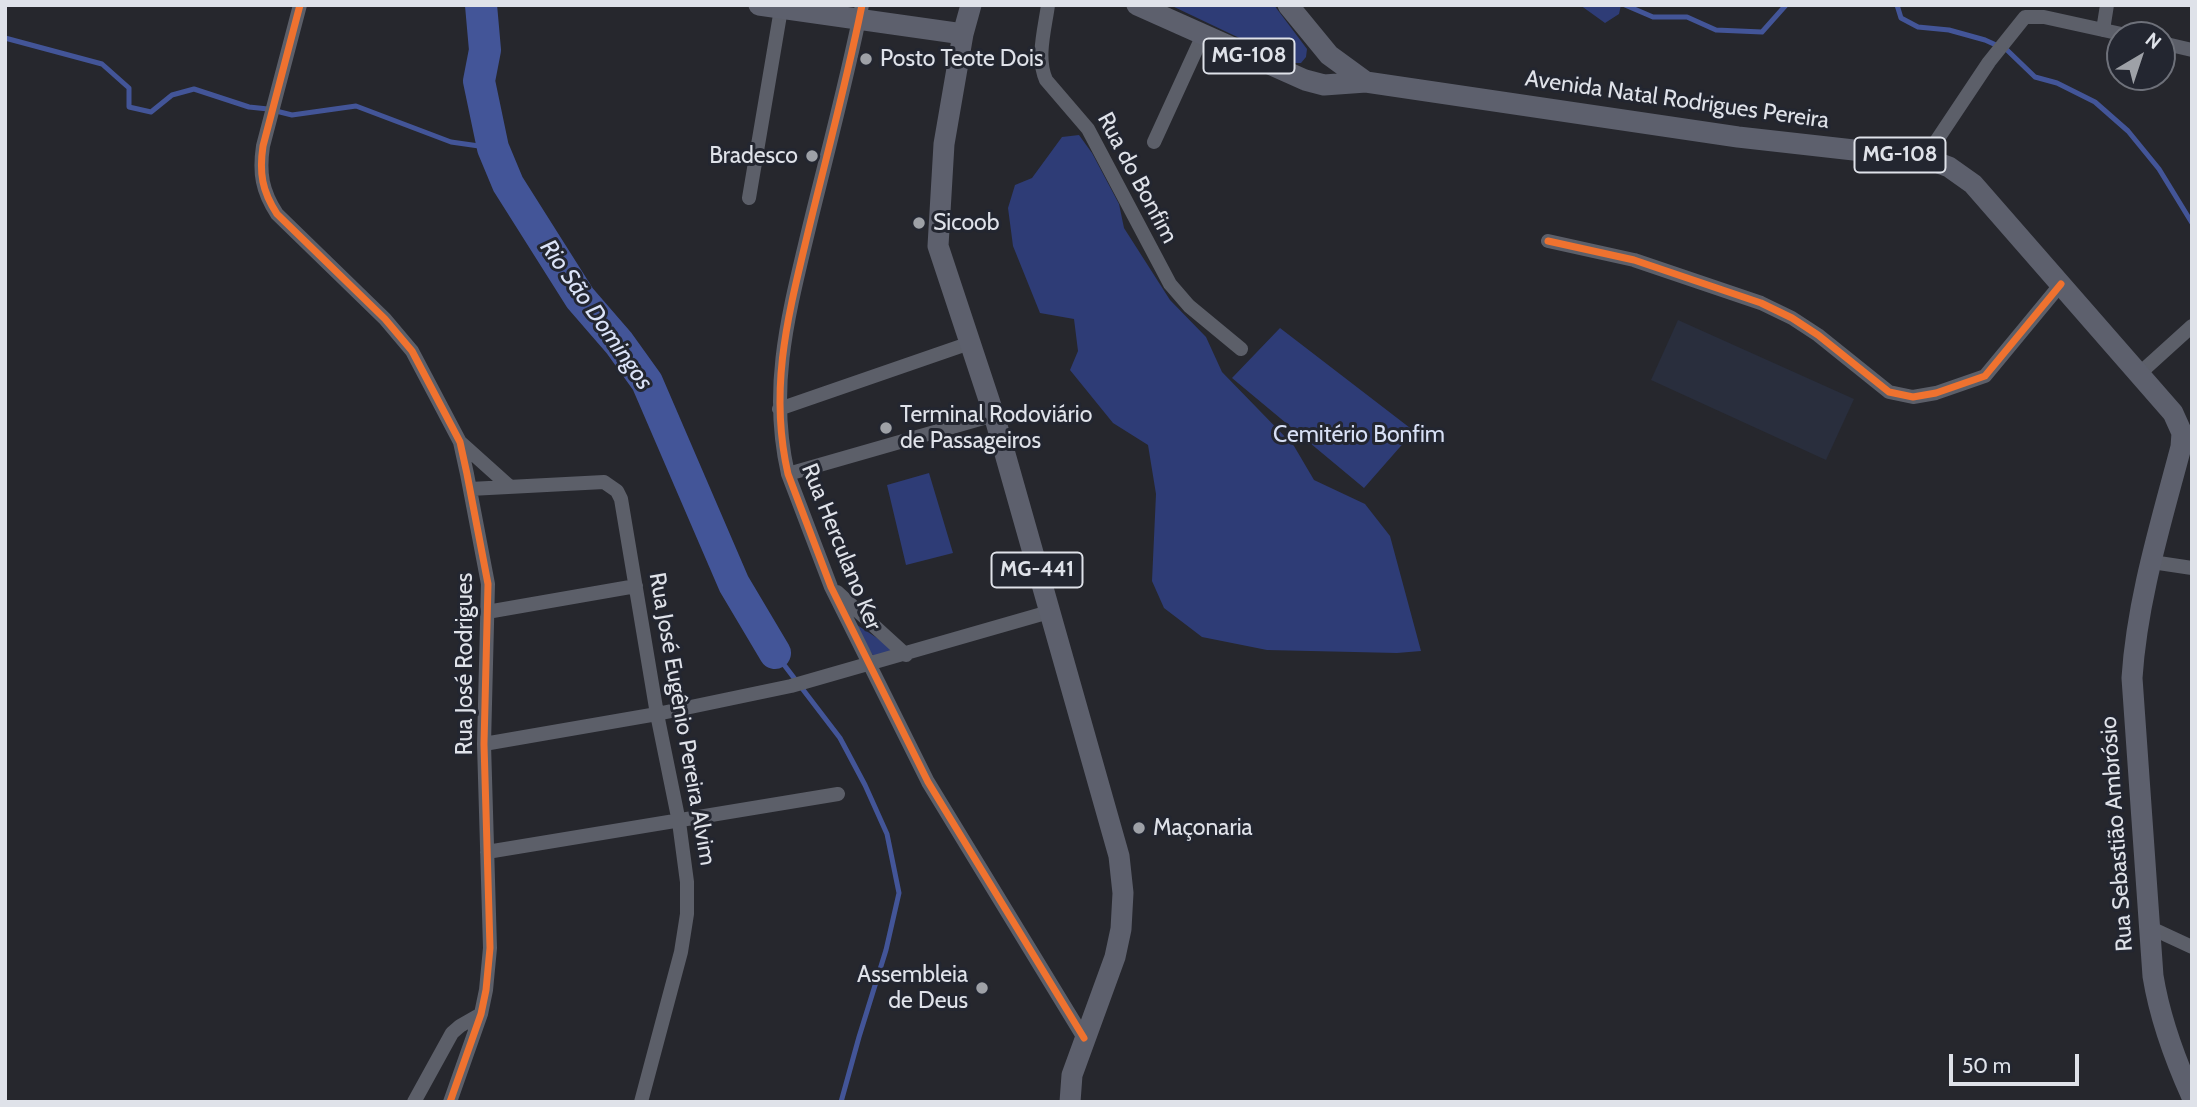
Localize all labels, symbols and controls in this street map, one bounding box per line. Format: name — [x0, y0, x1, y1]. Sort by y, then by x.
north arrow — [2106, 21, 2176, 91]
text: N — [2141, 28, 2166, 54]
road number: MG-108 — [1204, 38, 1294, 74]
place label: Posto Teote Dois — [880, 45, 1043, 73]
marker: Posto Teote Dois — [858, 51, 874, 67]
street label: Avenida Natal Rodrigues Pereira — [1523, 65, 1831, 135]
street label: Rua do Bonfim — [1091, 108, 1183, 248]
road number: MG-108 — [1854, 138, 1946, 172]
place label: Bradesco — [709, 142, 798, 170]
marker: Bradesco — [804, 148, 820, 164]
place label: Sicoob — [933, 209, 1000, 237]
marker: Sicoob — [911, 215, 927, 231]
water label: Rio São Domingos — [534, 234, 658, 396]
place label: Terminal Rodoviário de Passageiros — [900, 401, 1092, 455]
marker: Terminal Rodoviário de Passageiros — [878, 420, 894, 436]
park label: Cemitério Bonfim — [1273, 421, 1445, 449]
street label: Rua Herculano Ker — [795, 460, 887, 634]
road number: MG-441 — [992, 552, 1082, 588]
street label: Rua José Eugênio Pereira Alvim — [643, 570, 721, 868]
street label: Rua José Rodrigues — [451, 573, 479, 755]
street label: Rua Sebastião Ambrósio — [2095, 715, 2139, 953]
place label: Maçonaria — [1153, 814, 1253, 842]
marker: Maçonaria — [1131, 820, 1147, 836]
place label: Assembleia de Deus — [857, 961, 968, 1015]
marker: Assembleia de Deus — [974, 980, 990, 996]
scale bar — [1952, 1040, 2082, 1084]
text: 50 m — [1962, 1053, 2011, 1078]

